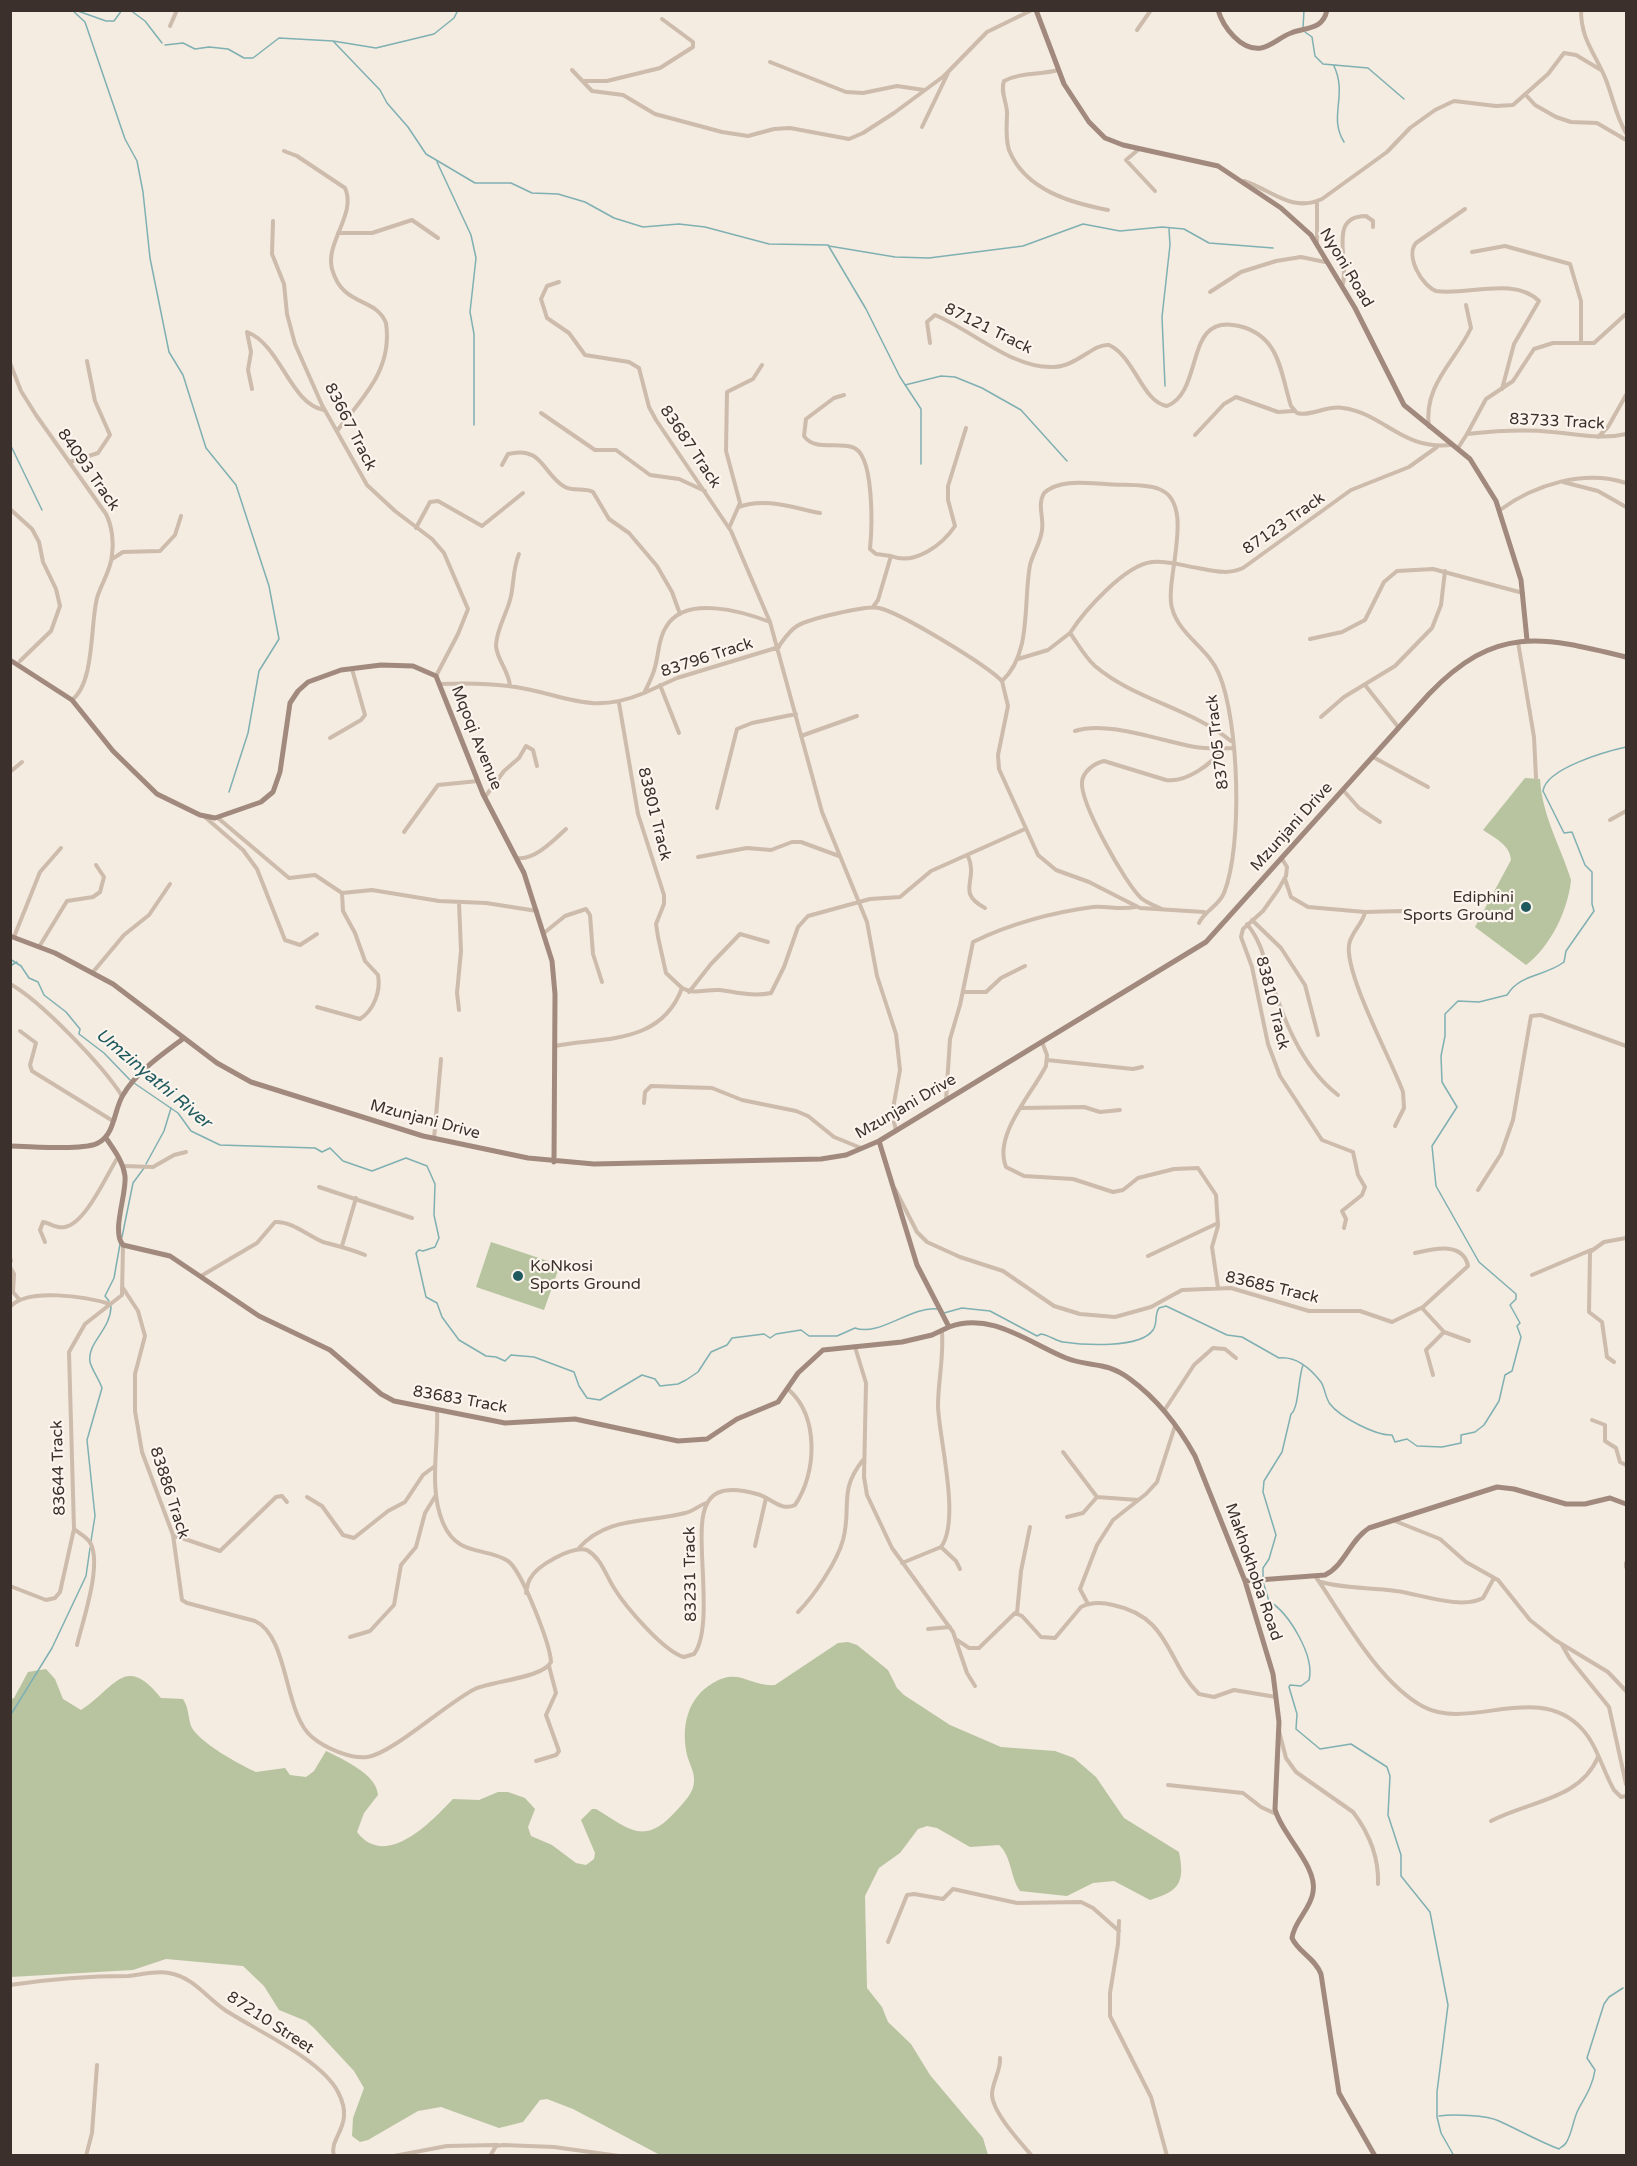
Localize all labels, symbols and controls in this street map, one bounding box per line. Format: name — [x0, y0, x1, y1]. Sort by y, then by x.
street label: Nyoni Road — [1315, 225, 1377, 311]
street label: 87121 Track — [941, 299, 1035, 359]
street label: 83667 Track — [320, 380, 380, 474]
street label: 83687 Track — [655, 402, 725, 492]
street label: 83733 Track — [1509, 410, 1605, 434]
street label: 84093 Track — [53, 425, 123, 515]
street label: 87123 Track — [1239, 489, 1329, 559]
street label: 83796 Track — [659, 634, 755, 682]
street label: Mqoqi Avenue — [446, 683, 506, 793]
street label: 83705 Track — [1203, 693, 1233, 791]
street label: 83801 Track — [633, 765, 675, 863]
street label: Mzunjani Drive — [1247, 778, 1337, 876]
place label: Ediphini Sports Ground — [1403, 888, 1514, 926]
marker: Ediphini Sports Ground — [1519, 900, 1533, 914]
street label: 83810 Track — [1251, 954, 1293, 1052]
water label: Umzinyathi River — [91, 1024, 215, 1134]
street label: Mzunjani Drive — [852, 1070, 960, 1144]
street label: Mzunjani Drive — [368, 1096, 482, 1144]
place label: KoNkosi Sports Ground — [530, 1257, 641, 1295]
street label: 83685 Track — [1223, 1268, 1321, 1308]
marker: KoNkosi Sports Ground — [511, 1269, 525, 1283]
street label: 83683 Track — [411, 1382, 509, 1418]
street label: 83644 Track — [48, 1420, 70, 1516]
street label: 83886 Track — [145, 1445, 193, 1541]
street label: Makhokhoba Road — [1220, 1501, 1286, 1643]
street label: 83231 Track — [681, 1526, 701, 1622]
street label: 87210 Street — [223, 1988, 317, 2058]

